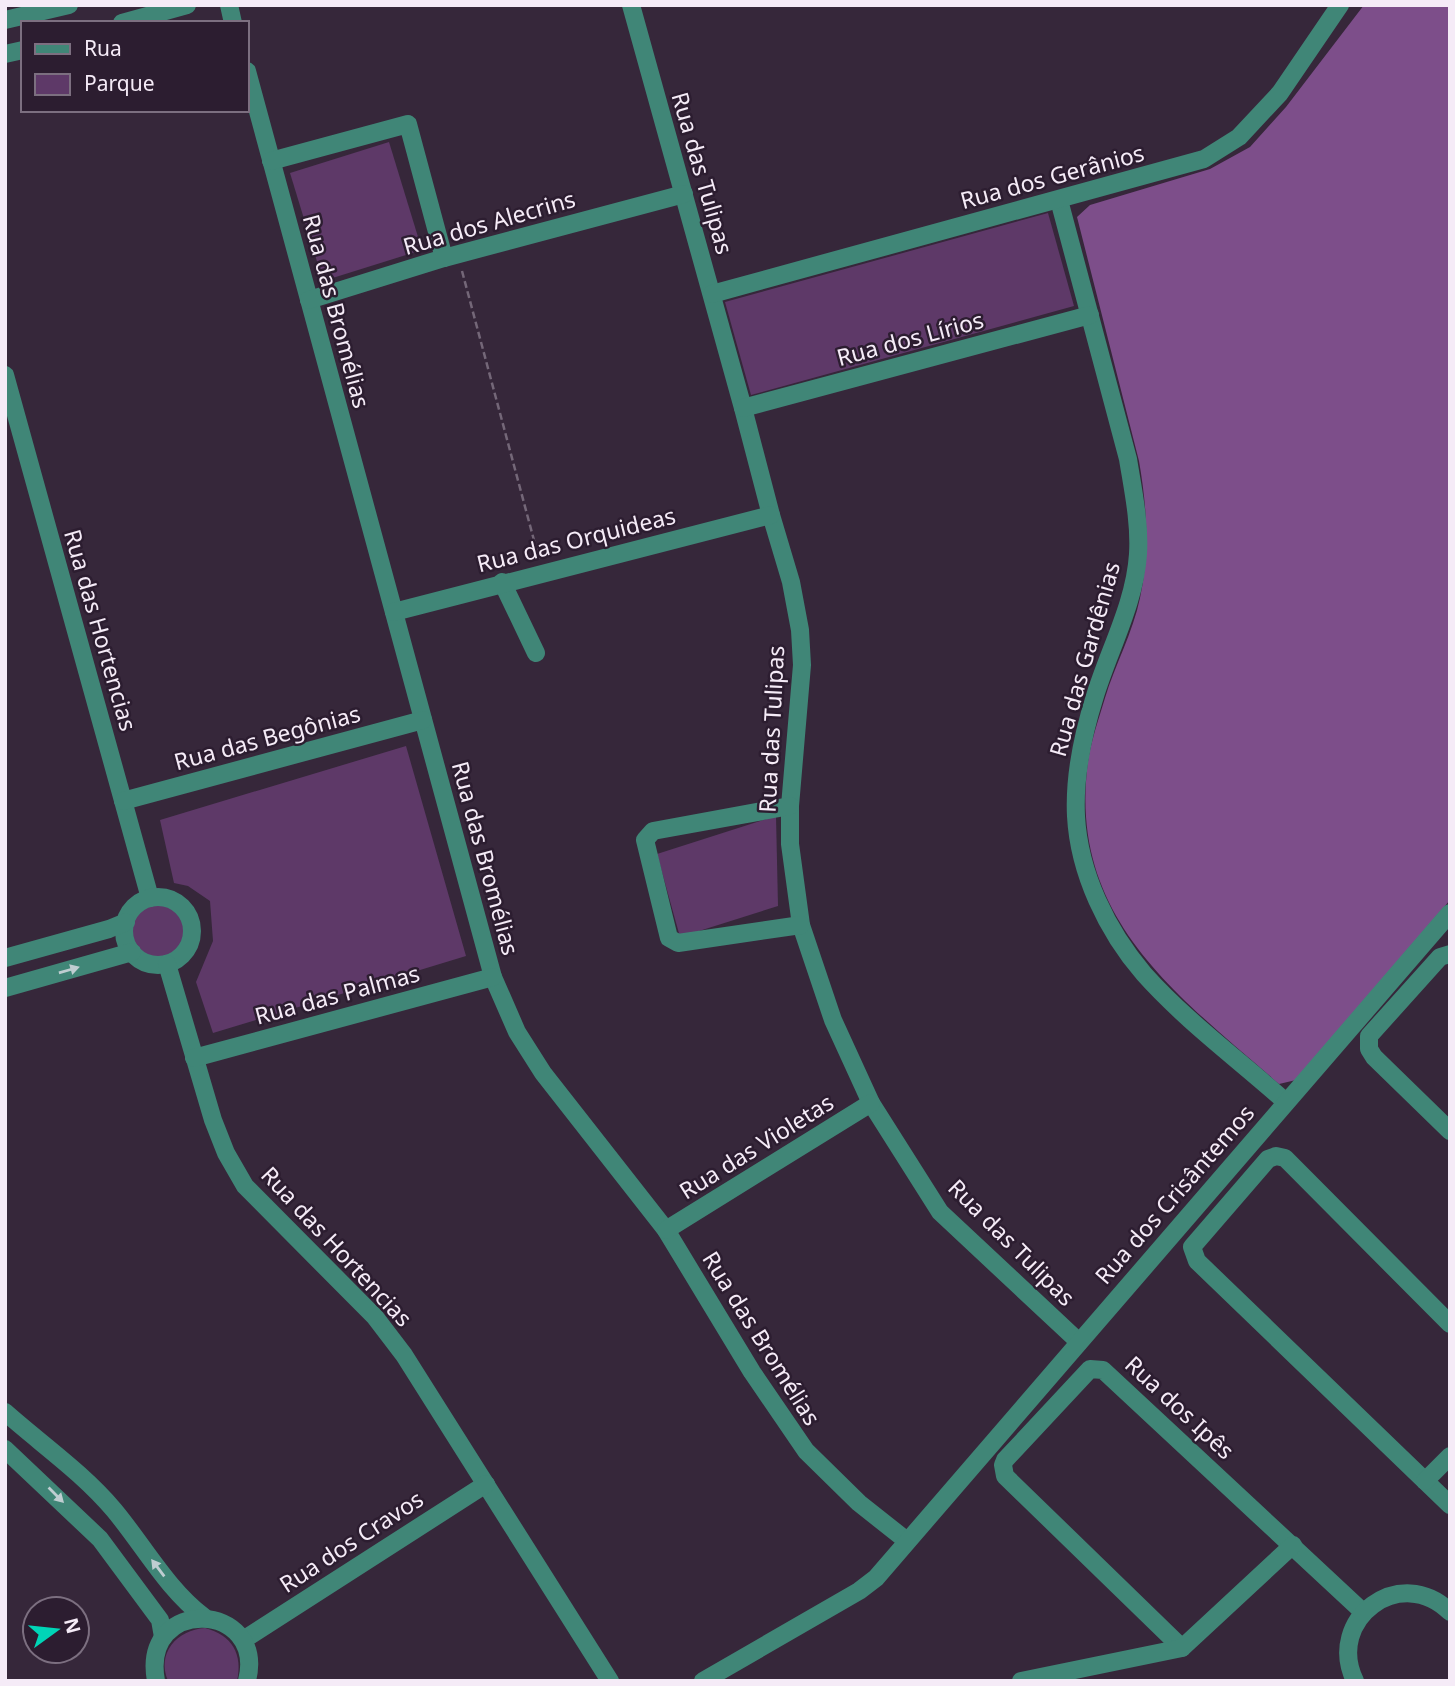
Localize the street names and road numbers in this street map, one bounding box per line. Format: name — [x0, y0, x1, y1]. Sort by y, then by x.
street label: Rua das Tulipas — [665, 88, 741, 258]
street label: Rua dos Gerânios — [956, 136, 1148, 216]
street label: Rua dos Alecrins — [399, 182, 579, 262]
street label: Rua das Bromélias — [296, 210, 378, 412]
street label: Rua dos Lírios — [833, 303, 987, 373]
street label: Rua das Orquideas — [473, 499, 679, 579]
street label: Rua das Hortencias — [57, 525, 145, 735]
street label: Rua das Gardênias — [1041, 558, 1127, 760]
street label: Rua das Tulipas — [751, 645, 791, 813]
street label: Rua das Begônias — [170, 697, 364, 777]
street label: Rua das Bromélias — [445, 757, 527, 959]
street label: Rua das Palmas — [251, 957, 423, 1031]
street label: Rua das Violetas — [673, 1086, 839, 1206]
street label: Rua dos Crisântemos — [1087, 1097, 1261, 1291]
street label: Rua das Hortencias — [254, 1159, 420, 1333]
street label: Rua das Tulipas — [942, 1172, 1082, 1312]
street label: Rua das Bromélias — [696, 1245, 828, 1431]
street label: Rua dos Ipês — [1118, 1348, 1242, 1466]
street label: Rua dos Cravos — [273, 1482, 429, 1600]

